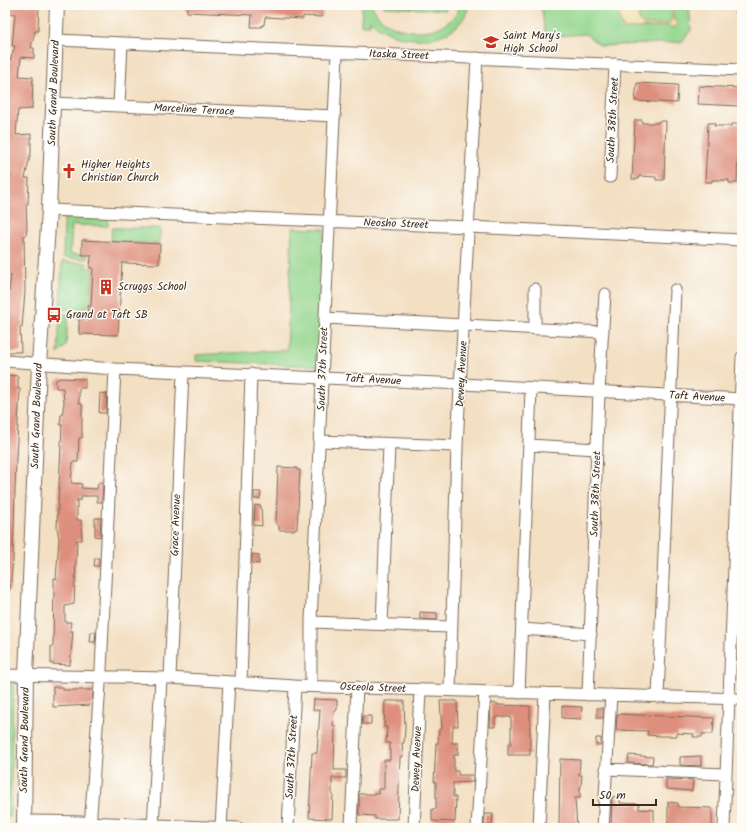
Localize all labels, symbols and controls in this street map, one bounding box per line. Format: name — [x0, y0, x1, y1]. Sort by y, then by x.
place label: Saint Mary's High School — [503, 27, 560, 58]
school or university icon: Saint Mary's High School — [482, 33, 500, 51]
street label: South Grand Boulevard — [43, 39, 65, 146]
street label: Itaska Street — [369, 45, 430, 65]
street label: South 38th Street — [602, 76, 624, 163]
street label: Marceline Terrace — [153, 99, 235, 121]
place label: Higher Heights Christian Church — [81, 156, 159, 187]
church icon: Higher Heights Christian Church — [60, 162, 78, 180]
street label: Neosho Street — [363, 214, 430, 234]
building icon: Scruggs School — [97, 278, 115, 296]
place label: Scruggs School — [118, 278, 187, 296]
bus stop icon: Grand at Taft SB — [45, 306, 63, 324]
place label: Grand at Taft SB — [66, 306, 148, 324]
street label: South 37th Street — [313, 326, 333, 412]
street label: Dewey Avenue — [451, 340, 473, 408]
street label: South Grand Boulevard — [26, 362, 48, 469]
street label: Taft Avenue — [344, 370, 402, 390]
street label: Taft Avenue — [668, 387, 726, 407]
street label: South 38th Street — [586, 450, 607, 537]
street label: Grace Avenue — [166, 494, 186, 556]
street label: Osceola Street — [339, 678, 407, 698]
street label: South Grand Boulevard — [15, 686, 35, 793]
street label: South 37th Street — [281, 714, 303, 800]
street label: Dewey Avenue — [407, 725, 427, 792]
scale bar — [593, 781, 656, 807]
text: 50 m — [599, 786, 626, 805]

